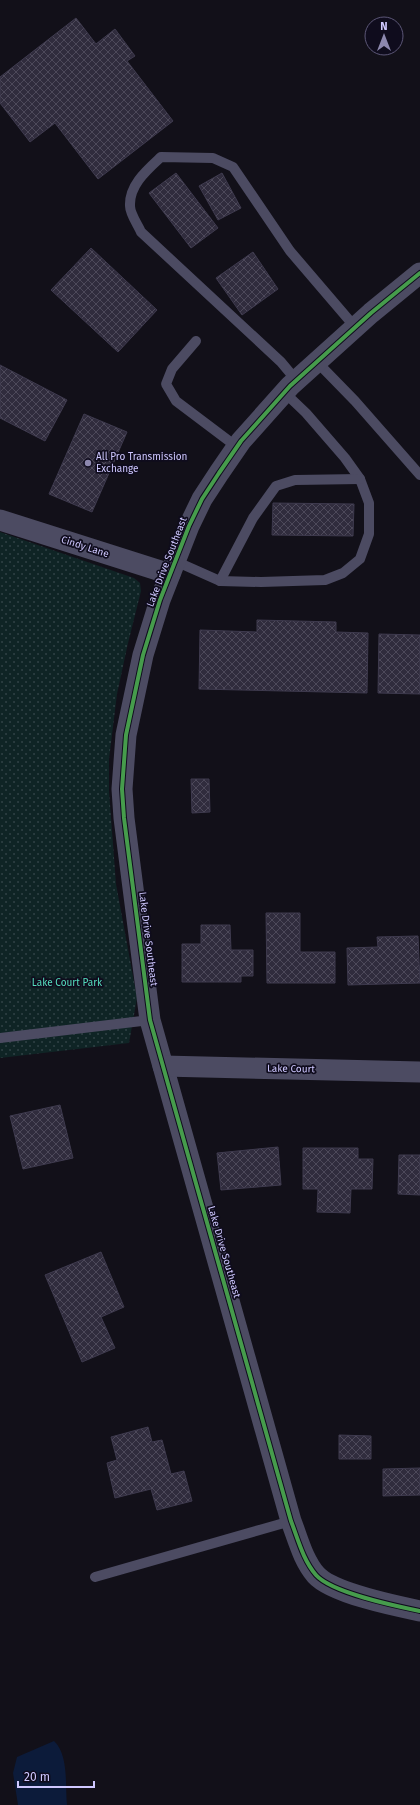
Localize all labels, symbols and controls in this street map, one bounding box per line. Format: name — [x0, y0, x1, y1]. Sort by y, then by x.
north arrow — [364, 16, 404, 56]
text: N — [380, 20, 388, 33]
place label: All Pro Transmission Exchange — [96, 451, 187, 475]
marker: All Pro Transmission Exchange — [83, 458, 93, 468]
street label: Lake Drive Southeast — [144, 515, 190, 609]
street label: Cindy Lane — [60, 534, 110, 560]
street label: Lake Drive Southeast — [136, 891, 160, 987]
park label: Lake Court Park — [32, 977, 103, 989]
street label: Lake Court — [267, 1063, 315, 1075]
street label: Lake Drive Southeast — [205, 1205, 243, 1300]
scale bar — [18, 1763, 94, 1789]
text: 20 m — [24, 1770, 50, 1784]

